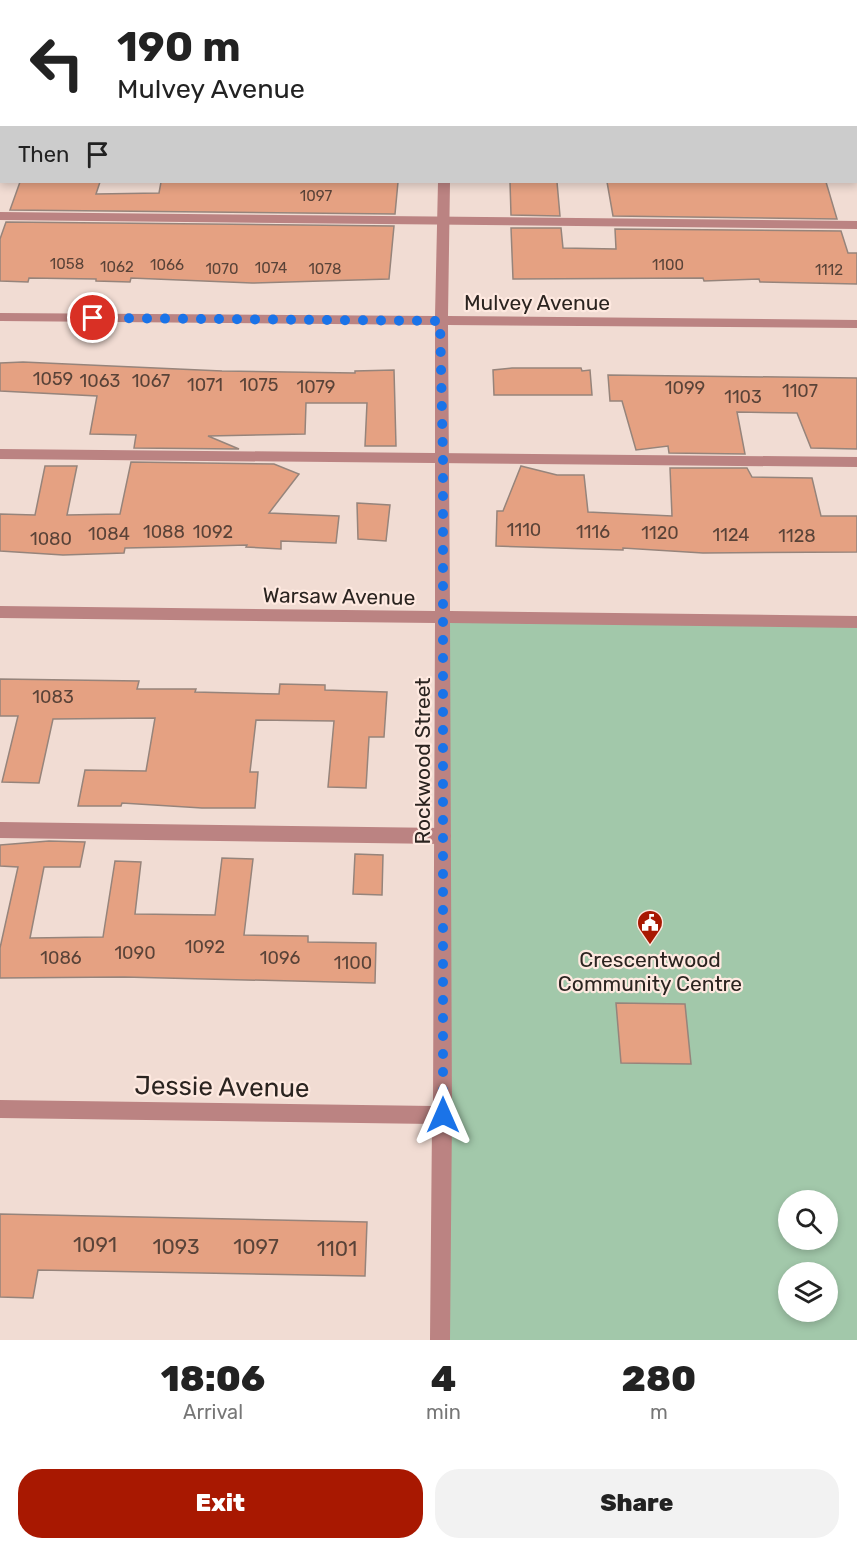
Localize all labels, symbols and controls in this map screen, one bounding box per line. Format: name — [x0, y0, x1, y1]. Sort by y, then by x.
text: 190 m — [117, 22, 241, 72]
icon: left — [18, 24, 96, 102]
text: Mulvey Avenue — [117, 73, 305, 105]
icon: arrive — [81, 138, 114, 171]
text: Then — [18, 141, 69, 168]
house number: 1097 — [300, 187, 333, 205]
house number: 1058 — [50, 255, 84, 273]
house number: 1066 — [150, 256, 184, 274]
house number: 1100 — [652, 256, 684, 274]
house number: 1062 — [100, 258, 134, 276]
house number: 1074 — [255, 259, 287, 277]
house number: 1070 — [205, 260, 239, 278]
house number: 1078 — [308, 260, 342, 278]
house number: 1112 — [815, 261, 843, 279]
street label: Mulvey Avenue — [464, 290, 610, 315]
pin — [67, 292, 118, 343]
icon: arrive — [76, 301, 109, 334]
house number: 1059 — [33, 368, 73, 390]
house number: 1063 — [80, 370, 120, 392]
house number: 1067 — [132, 370, 170, 392]
house number: 1071 — [187, 374, 223, 396]
house number: 1075 — [239, 374, 279, 396]
house number: 1079 — [296, 376, 336, 398]
house number: 1099 — [665, 377, 705, 399]
house number: 1107 — [782, 380, 818, 402]
house number: 1103 — [724, 386, 762, 408]
house number: 1110 — [507, 519, 541, 541]
house number: 1088 — [143, 521, 185, 543]
house number: 1092 — [193, 521, 233, 543]
house number: 1116 — [576, 521, 610, 543]
house number: 1120 — [641, 522, 679, 544]
house number: 1084 — [88, 523, 130, 545]
house number: 1124 — [713, 524, 749, 546]
house number: 1128 — [778, 525, 816, 547]
house number: 1080 — [30, 528, 72, 550]
street label: Warsaw Avenue — [262, 582, 416, 610]
street label: Rockwood Street — [410, 677, 435, 845]
house number: 1083 — [32, 686, 74, 708]
public building icon: Crescentwood Community Centre — [635, 908, 665, 946]
house number: 1092 — [185, 936, 225, 958]
house number: 1090 — [114, 942, 156, 964]
house number: 1086 — [40, 947, 82, 969]
house number: 1096 — [260, 947, 300, 969]
place label: Crescentwood Community Centre — [558, 947, 742, 996]
house number: 1100 — [334, 952, 372, 974]
street label: Jessie Avenue — [134, 1070, 310, 1104]
position arrow — [411, 1083, 475, 1147]
map controls — [778, 1190, 838, 1322]
button: search — [778, 1190, 838, 1250]
house number: 1091 — [73, 1232, 117, 1257]
house number: 1093 — [152, 1234, 200, 1259]
house number: 1097 — [233, 1234, 279, 1259]
house number: 1101 — [317, 1236, 357, 1261]
button: layers — [778, 1262, 838, 1322]
text: 18:06 — [161, 1357, 265, 1400]
text: 4 — [431, 1357, 456, 1400]
text: 280 — [622, 1357, 696, 1400]
text: Arrival — [183, 1400, 243, 1424]
text: min — [426, 1400, 461, 1424]
text: m — [650, 1400, 668, 1424]
button: Exit — [18, 1469, 423, 1538]
button: Share — [435, 1469, 839, 1538]

